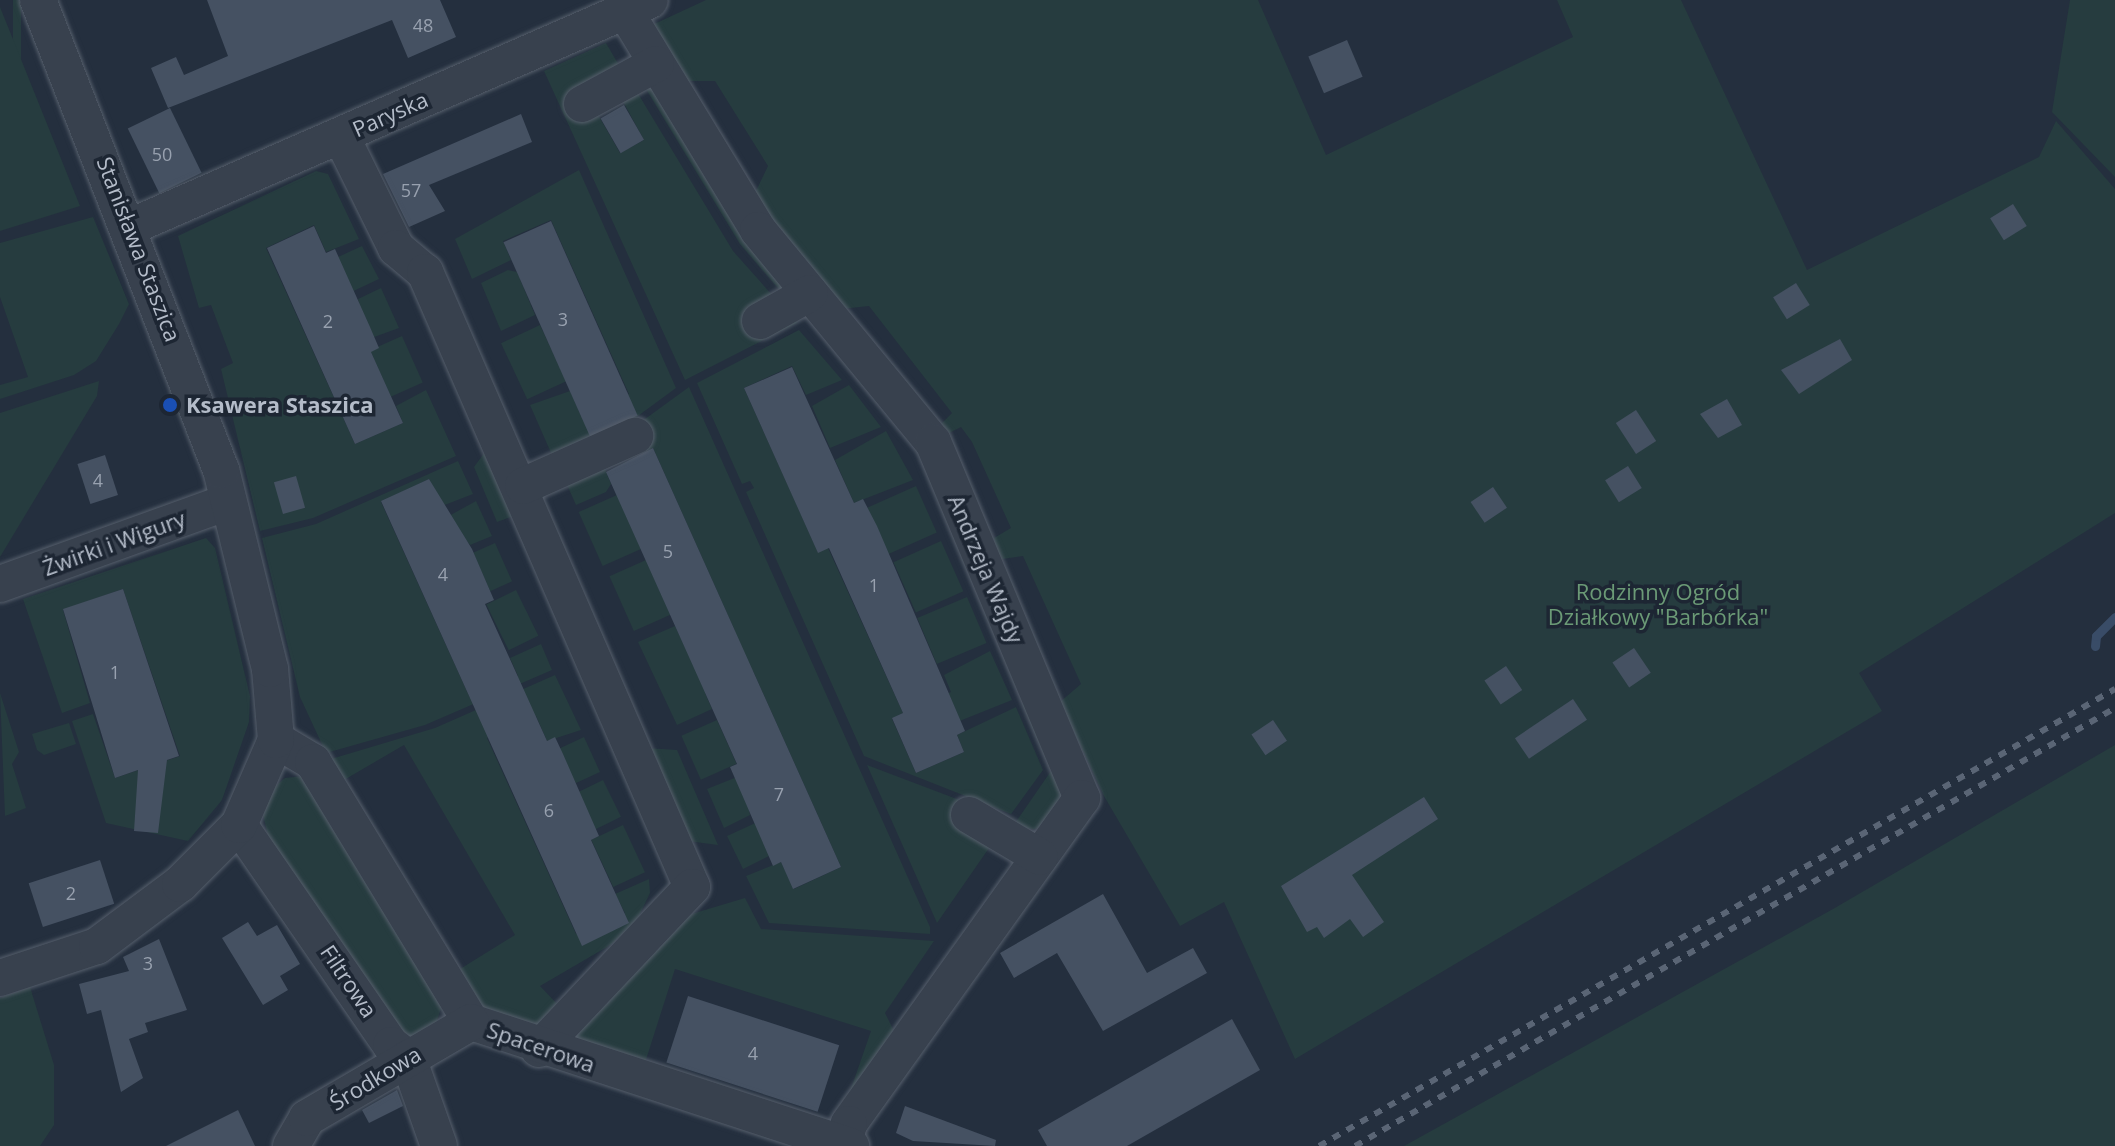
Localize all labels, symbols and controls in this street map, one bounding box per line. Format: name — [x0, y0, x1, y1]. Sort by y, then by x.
house number: 48 — [413, 14, 433, 36]
street label: Paryska — [348, 86, 432, 142]
house number: 50 — [152, 143, 172, 165]
street label: Stanisława Staszica — [92, 153, 186, 345]
house number: 57 — [401, 179, 421, 201]
house number: 3 — [558, 308, 568, 330]
house number: 2 — [323, 310, 333, 332]
place label: Ksawera Staszica — [186, 392, 374, 418]
marker: Ksawera Staszica — [161, 396, 179, 414]
house number: 4 — [93, 469, 103, 491]
street label: Andrzeja Wajdy — [943, 491, 1029, 647]
street label: Żwirki i Wigury — [39, 505, 189, 581]
house number: 5 — [663, 540, 673, 562]
house number: 4 — [438, 563, 448, 585]
house number: 1 — [869, 574, 879, 596]
park label: Rodzinny Ogród Działkowy "Barbórka" — [1548, 578, 1768, 630]
house number: 1 — [110, 661, 120, 683]
house number: 7 — [774, 783, 784, 805]
house number: 6 — [544, 799, 554, 821]
house number: 2 — [66, 882, 76, 904]
street label: Filtrowa — [315, 940, 383, 1022]
house number: 3 — [143, 952, 153, 974]
street label: Spacerowa — [484, 1016, 598, 1078]
street label: Środkowa — [325, 1040, 425, 1116]
house number: 4 — [748, 1042, 758, 1064]

